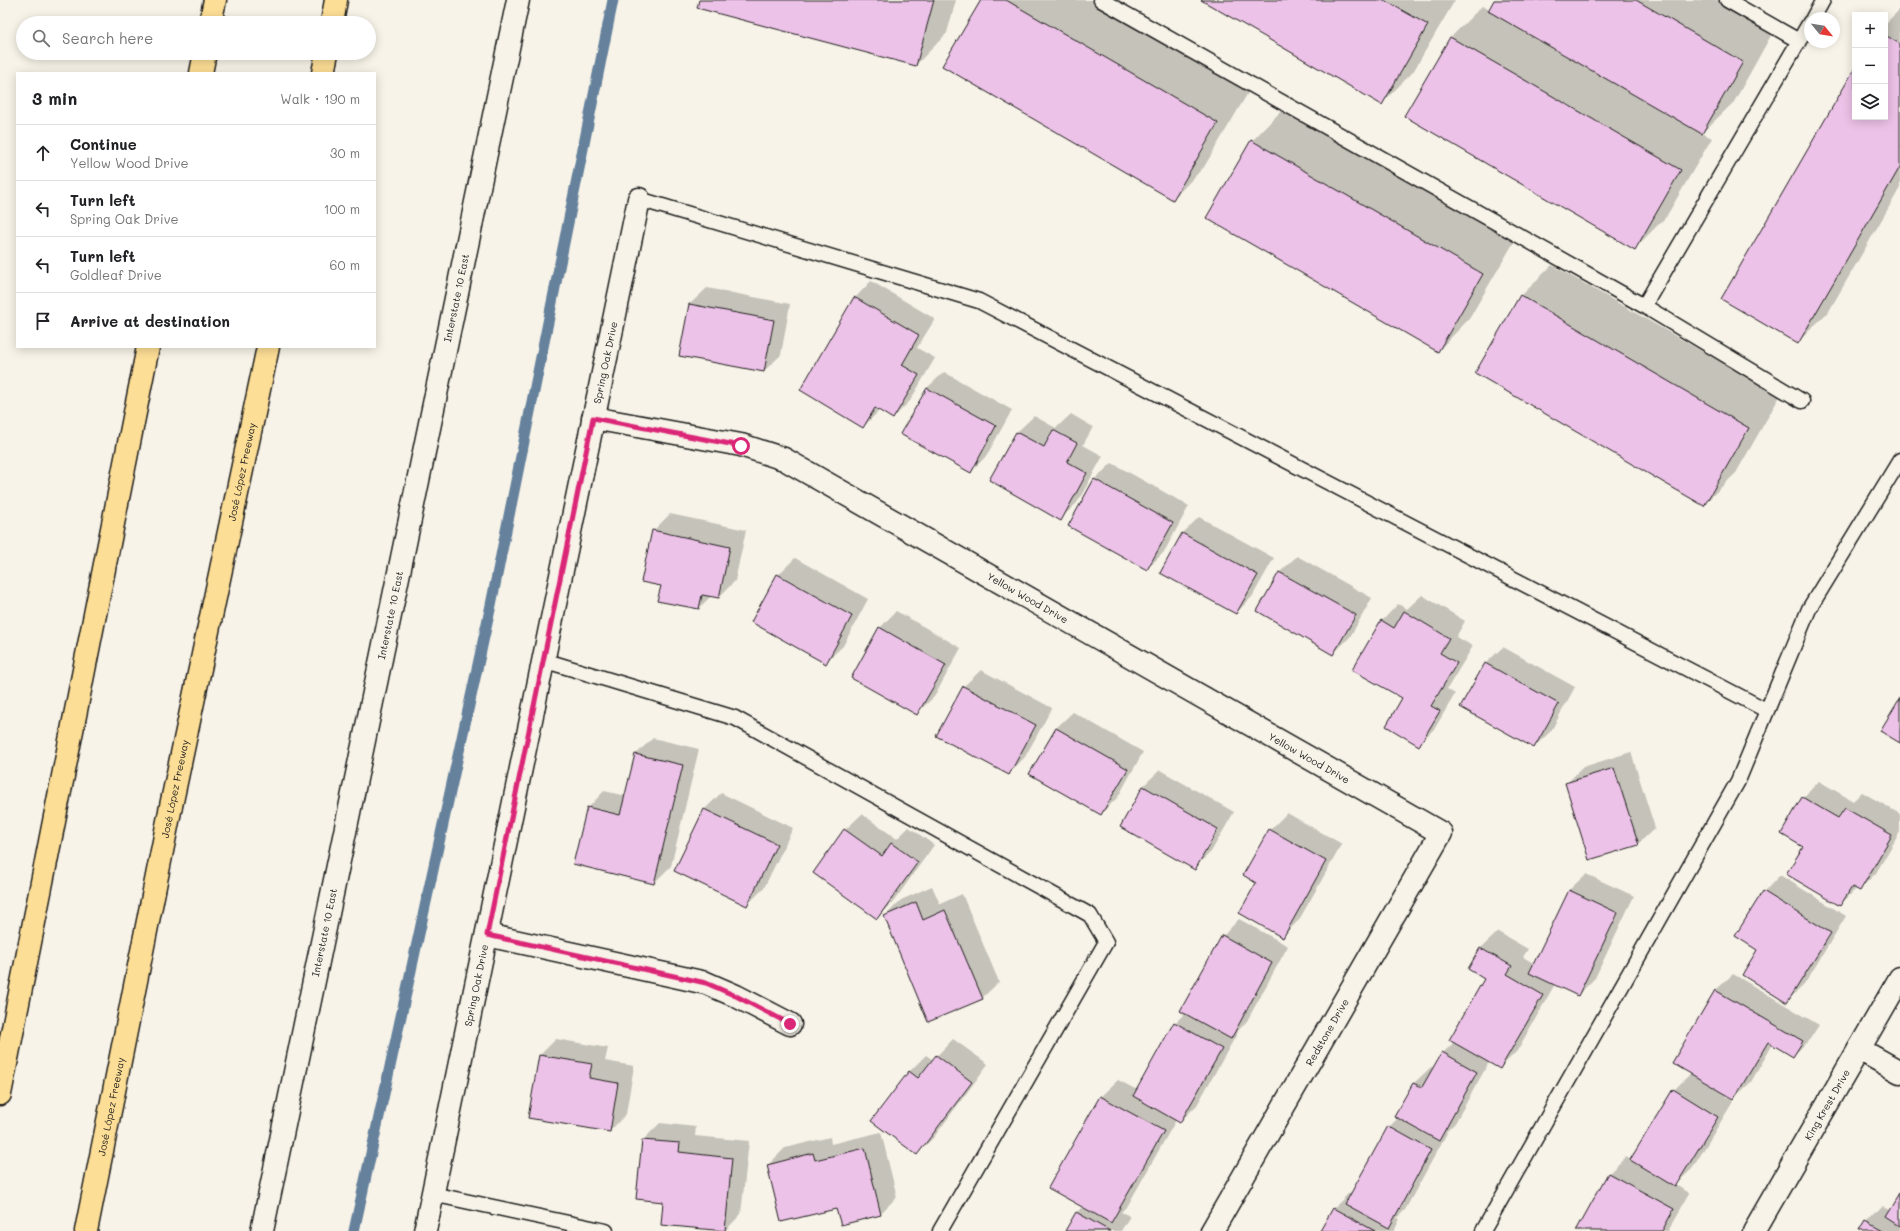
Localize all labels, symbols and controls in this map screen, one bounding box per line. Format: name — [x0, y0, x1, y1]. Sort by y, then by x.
north arrow — [1804, 12, 1840, 48]
map controls — [1852, 12, 1888, 120]
button: + — [1852, 12, 1888, 48]
search box — [16, 16, 376, 60]
icon: search — [30, 27, 52, 49]
text: Search here — [62, 28, 153, 48]
button: − — [1852, 48, 1888, 84]
button: layers — [1852, 84, 1888, 120]
text: 3 min — [32, 87, 77, 109]
text: Walk · 190 m — [280, 90, 360, 107]
text: Continue — [70, 134, 137, 154]
icon: ahead — [32, 142, 54, 164]
text: 30 m — [330, 144, 360, 161]
text: Yellow Wood Drive — [70, 154, 189, 171]
text: Turn left — [70, 190, 135, 210]
icon: left — [32, 198, 54, 220]
text: 100 m — [324, 200, 360, 217]
text: Spring Oak Drive — [70, 210, 179, 227]
text: Turn left — [70, 246, 135, 266]
street label: Interstate 10 East — [440, 252, 472, 343]
icon: left — [32, 254, 54, 276]
text: 60 m — [330, 256, 360, 273]
text: Goldleaf Drive — [70, 266, 162, 283]
icon: arrive — [32, 310, 54, 332]
text: Arrive at destination — [70, 311, 230, 331]
street label: Spring Oak Drive — [590, 320, 620, 405]
street label: José López Freeway — [224, 421, 259, 522]
route start — [732, 437, 750, 455]
street label: Yellow Wood Drive — [984, 569, 1071, 626]
street label: Interstate 10 East — [374, 570, 406, 661]
street label: Yellow Wood Drive — [1266, 729, 1352, 787]
street label: José López Freeway — [158, 738, 192, 839]
street label: Interstate 10 East — [308, 887, 340, 978]
street label: Spring Oak Drive — [461, 943, 491, 1028]
street label: Redstone Drive — [1302, 996, 1352, 1068]
route end — [781, 1015, 799, 1033]
street label: José López Freeway — [94, 1056, 128, 1157]
street label: King Krest Drive — [1801, 1066, 1853, 1143]

